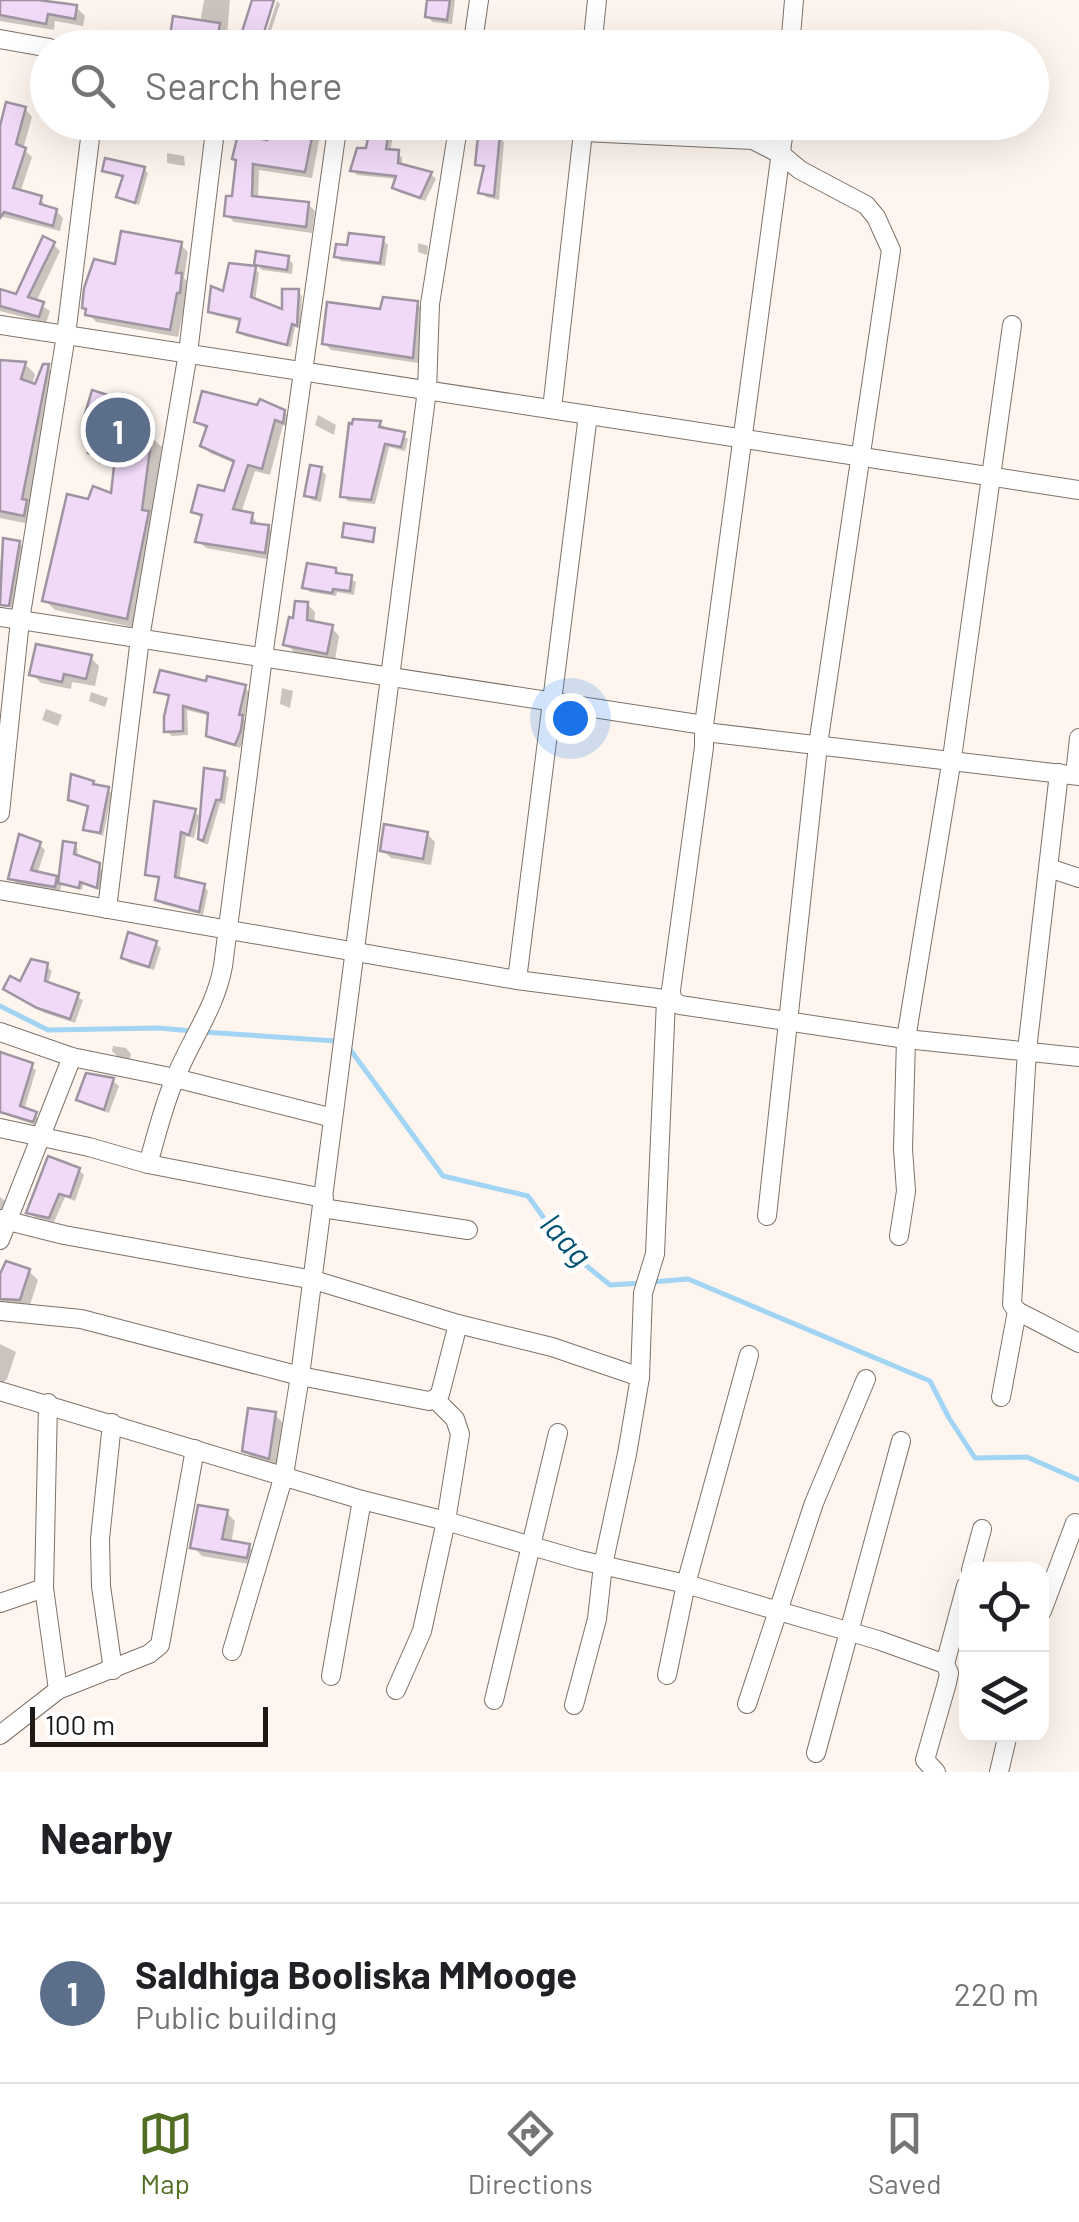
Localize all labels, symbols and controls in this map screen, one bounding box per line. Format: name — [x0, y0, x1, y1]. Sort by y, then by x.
search box — [30, 30, 1049, 140]
icon: search — [65, 58, 120, 113]
text: Search here — [145, 62, 343, 108]
pin: 1 — [86, 392, 150, 468]
your location — [545, 693, 596, 744]
water label: laag — [534, 1205, 601, 1273]
map controls — [959, 1562, 1049, 1742]
button: locate — [959, 1562, 1049, 1652]
button: layers — [959, 1652, 1049, 1742]
scale bar — [30, 1702, 268, 1746]
text: 100 m — [45, 1707, 115, 1741]
text: Nearby — [40, 1812, 173, 1862]
text: Saldhiga Booliska MMooge — [135, 1951, 577, 1997]
text: 1 — [67, 1974, 78, 2012]
text: 220 m — [954, 1974, 1039, 2012]
text: Public building — [135, 1997, 337, 2035]
tab: Map — [138, 2106, 193, 2200]
tab: Directions — [468, 2106, 593, 2200]
tab: Saved — [868, 2106, 941, 2200]

